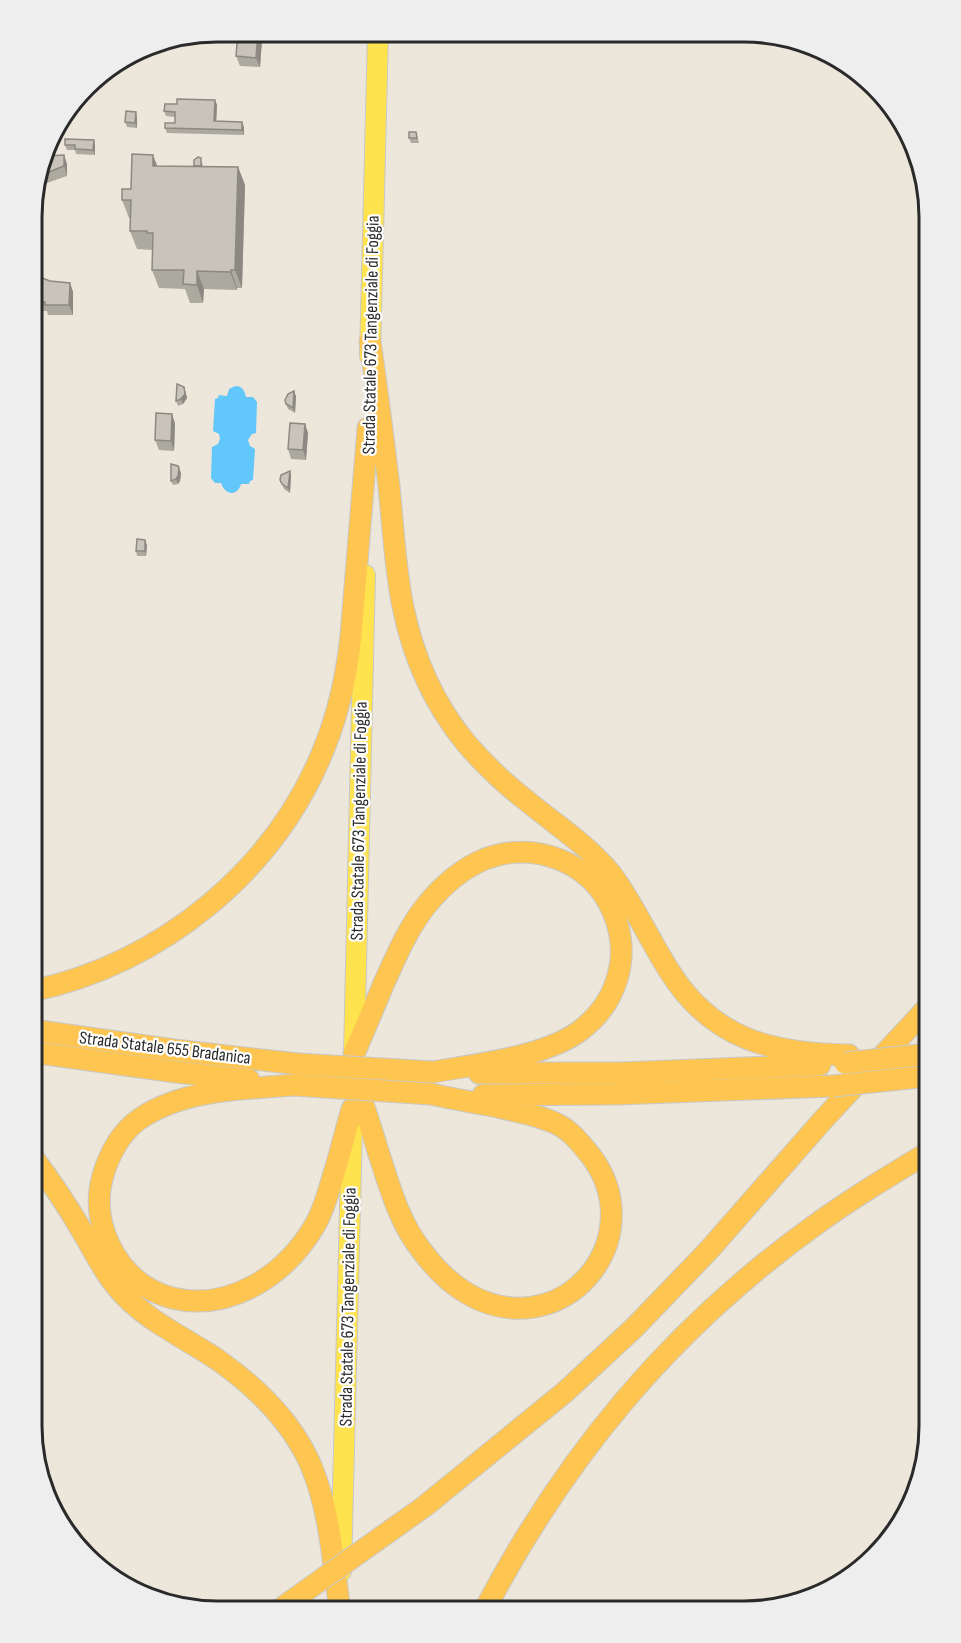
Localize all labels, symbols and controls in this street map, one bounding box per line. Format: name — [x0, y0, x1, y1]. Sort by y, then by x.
street label: Strada Statale 673 Tangenziale di Foggia — [358, 215, 384, 455]
street label: Strada Statale 673 Tangenziale di Foggia — [346, 701, 372, 941]
street label: Strada Statale 655 Bradanica — [78, 1027, 252, 1069]
street label: Strada Statale 673 Tangenziale di Foggia — [335, 1187, 361, 1427]

